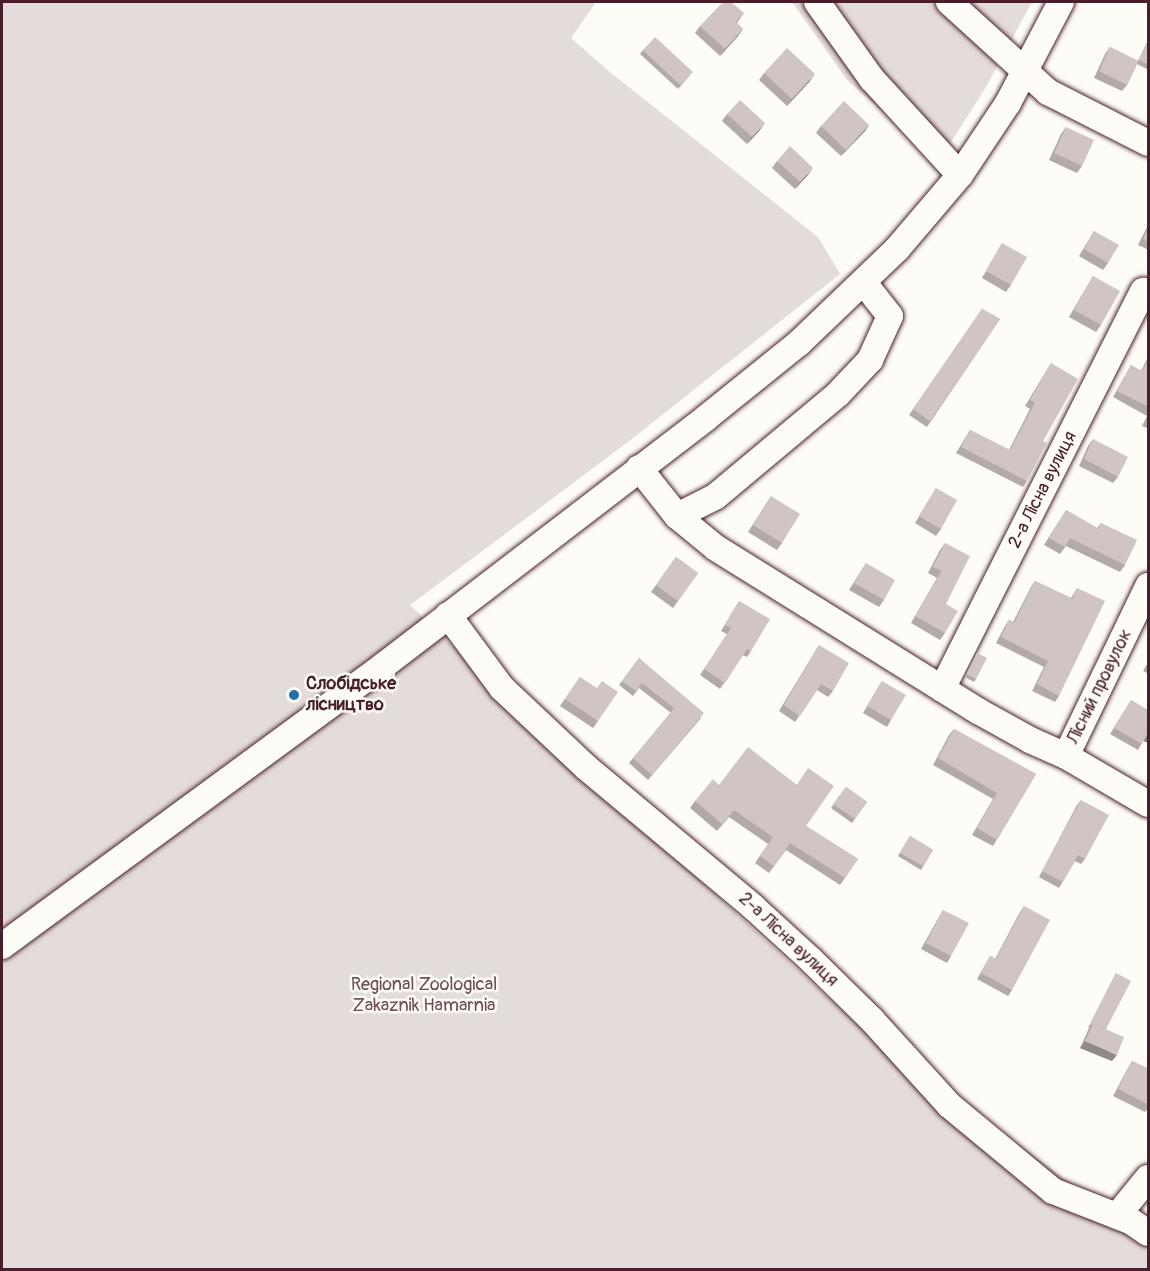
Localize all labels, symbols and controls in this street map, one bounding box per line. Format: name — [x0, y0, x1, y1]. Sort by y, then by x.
street label: 2-а Лісна вулиця — [1004, 428, 1082, 552]
street label: Лісний провулок — [1063, 626, 1137, 748]
place label: Слобідське лісництво — [306, 674, 396, 716]
marker: Слобідське лісництво — [287, 688, 301, 702]
street label: 2-а Лісна вулиця — [734, 888, 842, 992]
park label: Regional Zoological Zakaznik Hamarnia — [351, 975, 497, 1018]

